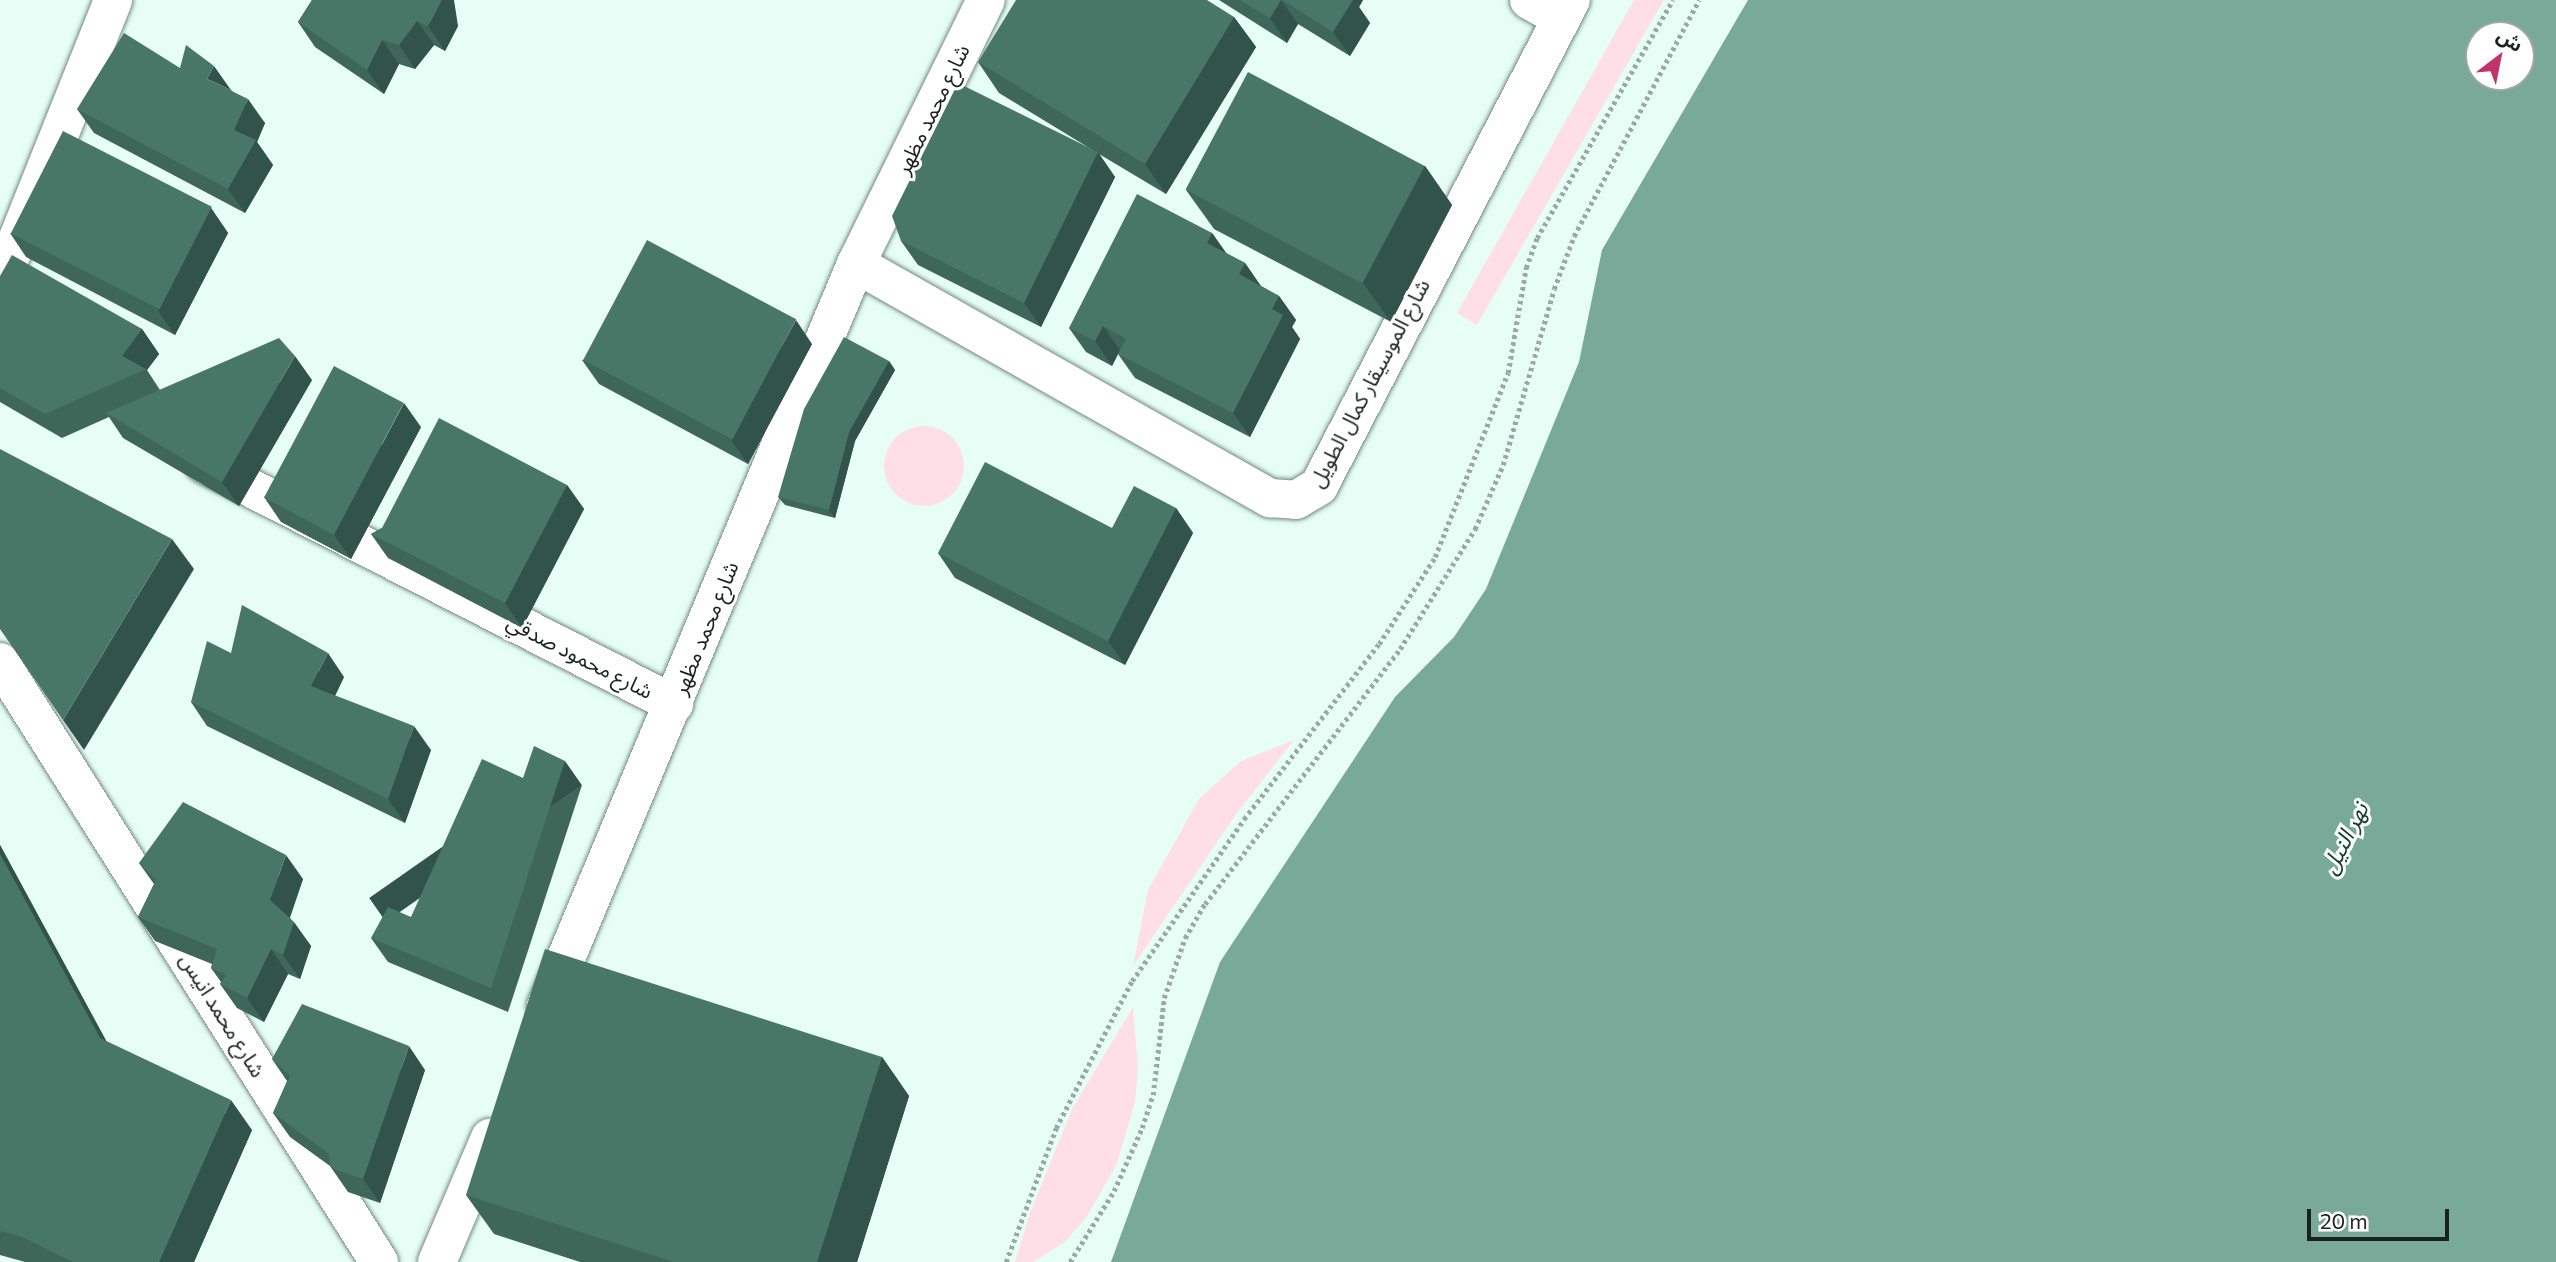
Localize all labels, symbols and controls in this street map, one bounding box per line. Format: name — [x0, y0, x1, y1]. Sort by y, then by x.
north arrow — [2465, 21, 2535, 91]
text: ش — [2493, 23, 2527, 56]
street label: شارع محمد مظهر — [890, 40, 974, 178]
street label: شارع الموسيقار كمال الطويل — [1303, 274, 1435, 492]
street label: شارع محمد مظهر — [667, 558, 743, 698]
street label: شارع محمود صدقي — [503, 608, 657, 704]
water label: نهر النيل — [2314, 798, 2374, 878]
street label: شارع محمد انيس — [175, 948, 271, 1082]
scale bar — [2311, 1196, 2453, 1240]
text: 20 m — [2320, 1208, 2368, 1233]

